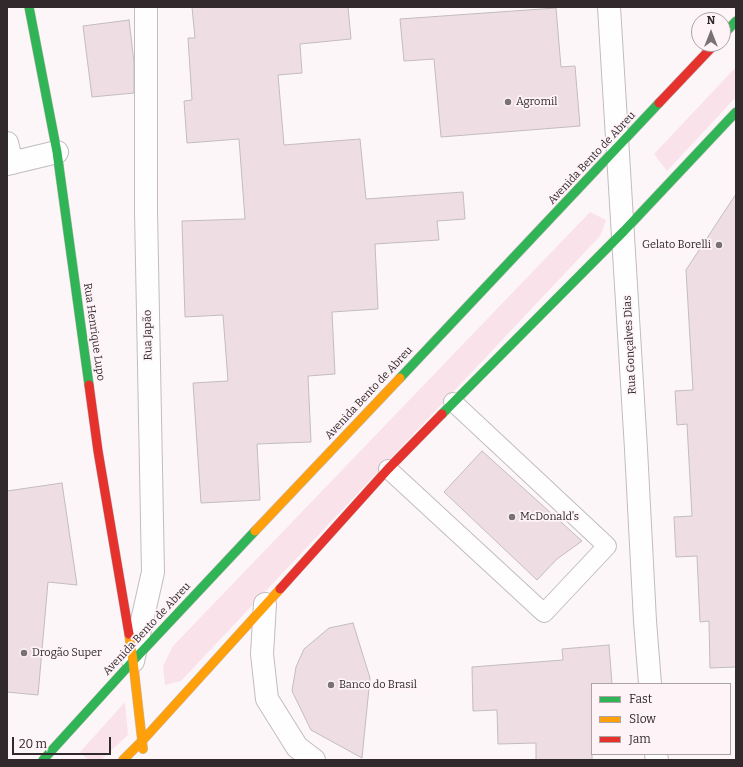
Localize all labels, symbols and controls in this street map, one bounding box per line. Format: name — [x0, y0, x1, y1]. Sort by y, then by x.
north arrow — [691, 12, 731, 52]
text: N — [707, 14, 715, 27]
place label: Agromil — [516, 95, 557, 109]
marker: Agromil — [503, 97, 513, 107]
street label: Avenida Bento de Abreu — [545, 109, 639, 207]
place label: Gelato Borelli — [642, 238, 711, 252]
marker: Gelato Borelli — [714, 240, 724, 250]
street label: Rua Henrique Lupo — [81, 282, 107, 382]
street label: Rua Gonçalves Dias — [621, 295, 639, 395]
street label: Rua Japão — [141, 310, 155, 360]
street label: Avenida Bento de Abreu — [322, 344, 416, 442]
place label: McDonald's — [520, 510, 579, 524]
marker: McDonald's — [507, 512, 517, 522]
street label: Avenida Bento de Abreu — [100, 580, 194, 678]
place label: Drogão Super — [32, 646, 102, 660]
marker: Drogão Super — [19, 648, 29, 658]
place label: Banco do Brasil — [339, 678, 417, 692]
marker: Banco do Brasil — [326, 680, 336, 690]
legend — [591, 683, 731, 755]
text: Fast — [629, 692, 652, 706]
text: Slow — [629, 712, 656, 726]
scale bar — [14, 729, 113, 755]
text: Jam — [629, 732, 651, 746]
text: 20 m — [19, 737, 47, 751]

